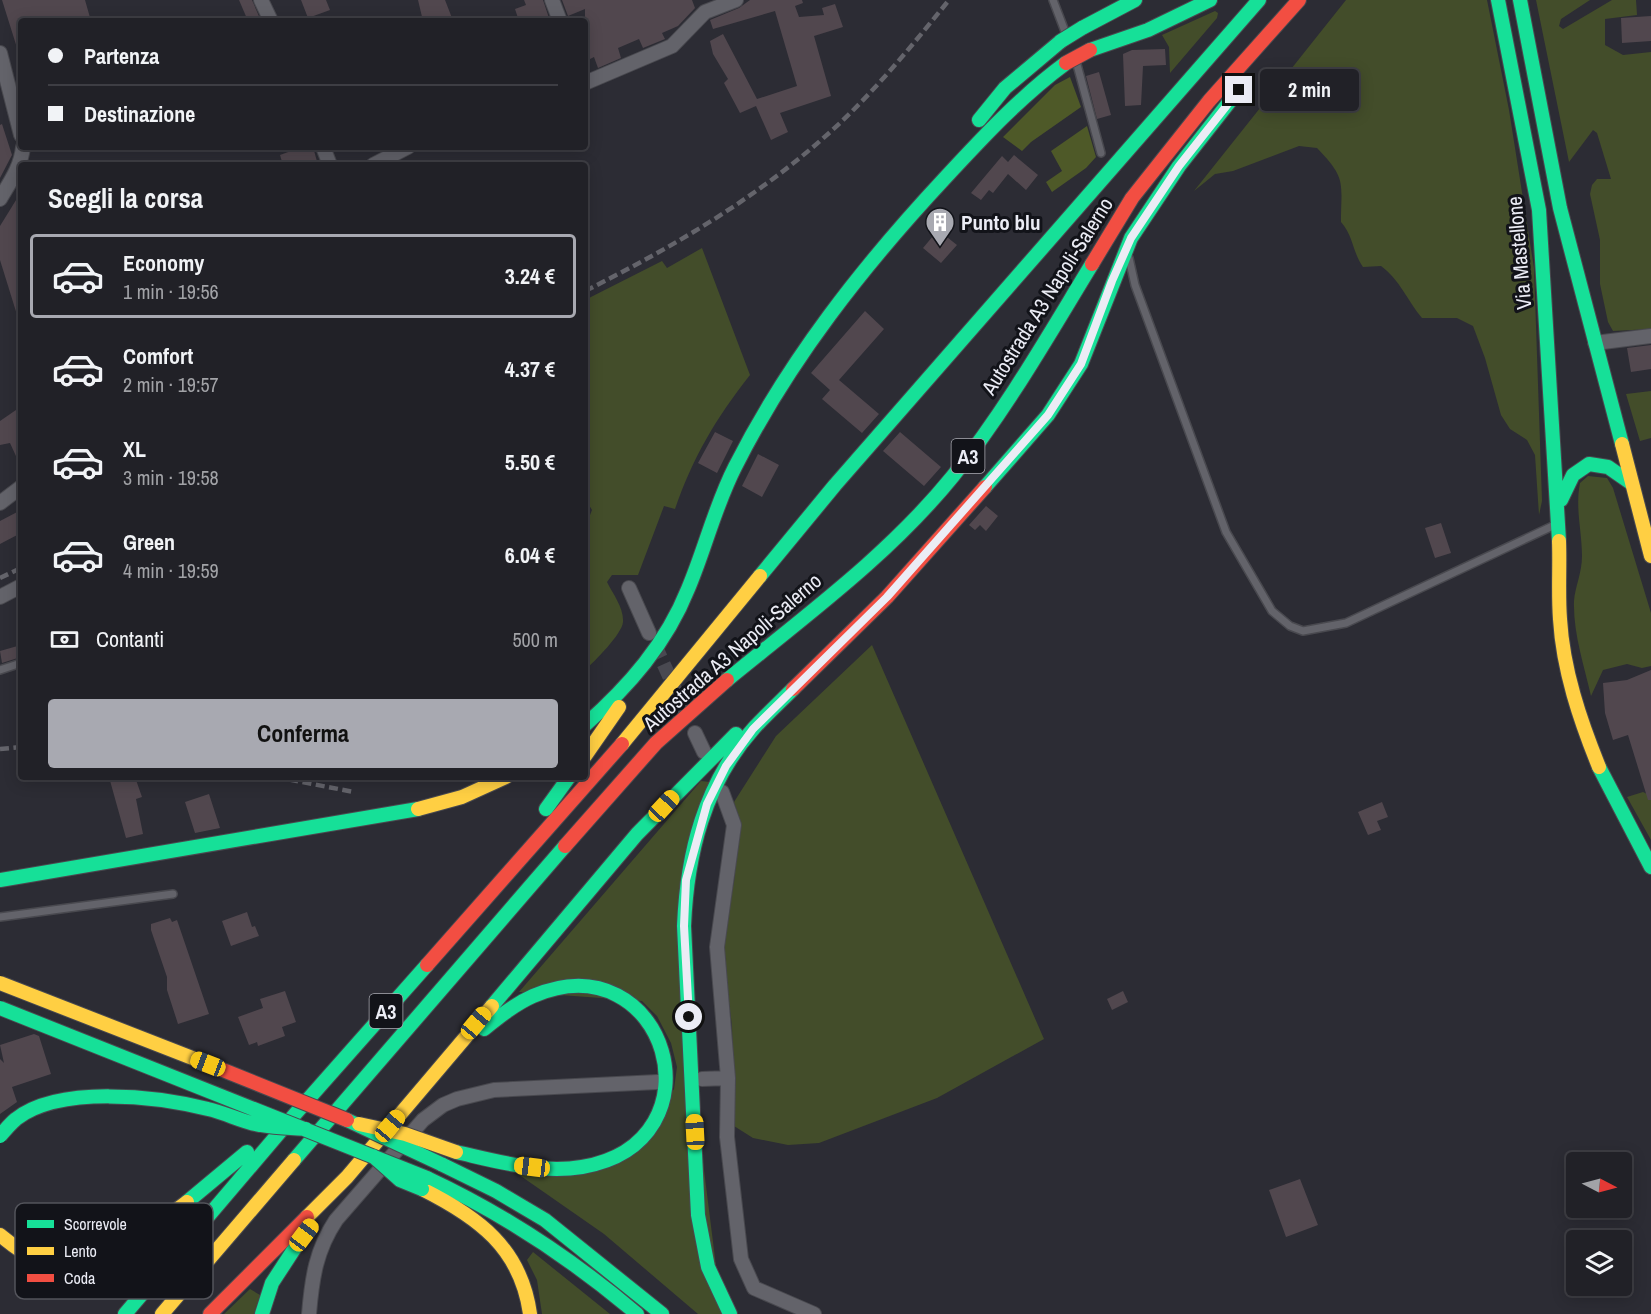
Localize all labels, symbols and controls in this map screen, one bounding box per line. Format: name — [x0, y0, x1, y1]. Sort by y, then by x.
text: Partenza — [84, 41, 159, 71]
callout: 2 min — [1260, 69, 1359, 111]
route end — [1225, 76, 1252, 103]
text: 2 min — [1288, 76, 1331, 103]
text: Destinazione — [84, 99, 195, 129]
text: Scegli la corsa — [48, 180, 203, 216]
street label: Autostrada A3 Napoli-Salerno — [974, 192, 1120, 401]
street label: Via Mastellone — [1500, 195, 1538, 311]
building icon: Punto blu — [924, 206, 956, 248]
place label: Punto blu — [961, 208, 1040, 237]
text: Economy — [123, 248, 204, 278]
icon: car — [51, 249, 105, 303]
text: 3.24 € — [505, 261, 555, 291]
text: 1 min · 19:56 — [123, 278, 219, 305]
text: Comfort — [123, 341, 193, 371]
icon: car — [51, 342, 105, 396]
text: 4.37 € — [505, 354, 555, 384]
text: 2 min · 19:57 — [123, 371, 219, 398]
text: XL — [123, 434, 146, 464]
icon: car — [51, 435, 105, 489]
road number: A3 — [952, 439, 984, 473]
text: 5.50 € — [505, 447, 555, 477]
text: 3 min · 19:58 — [123, 464, 219, 491]
text: Green — [123, 527, 175, 557]
icon: car — [51, 528, 105, 582]
text: 6.04 € — [505, 540, 555, 570]
text: 4 min · 19:59 — [123, 557, 219, 584]
street label: Autostrada A3 Napoli-Salerno — [636, 566, 827, 738]
icon: cash — [48, 623, 81, 656]
text: Contanti — [96, 624, 164, 654]
text: 500 m — [512, 626, 558, 653]
button: Conferma — [48, 699, 558, 768]
car — [645, 787, 683, 825]
road number: A3 — [370, 994, 402, 1028]
car — [458, 1003, 494, 1043]
route start — [675, 1003, 702, 1030]
car — [188, 1049, 228, 1079]
car — [372, 1106, 408, 1146]
car — [685, 1114, 705, 1150]
north arrow — [1566, 1152, 1632, 1218]
map controls — [1566, 1152, 1632, 1296]
car — [513, 1156, 551, 1178]
legend — [15, 1203, 213, 1299]
text: Scorrevole — [64, 1213, 127, 1235]
car — [286, 1215, 322, 1255]
button: layers — [1566, 1230, 1632, 1296]
text: Lento — [64, 1240, 97, 1262]
text: Coda — [64, 1267, 96, 1289]

